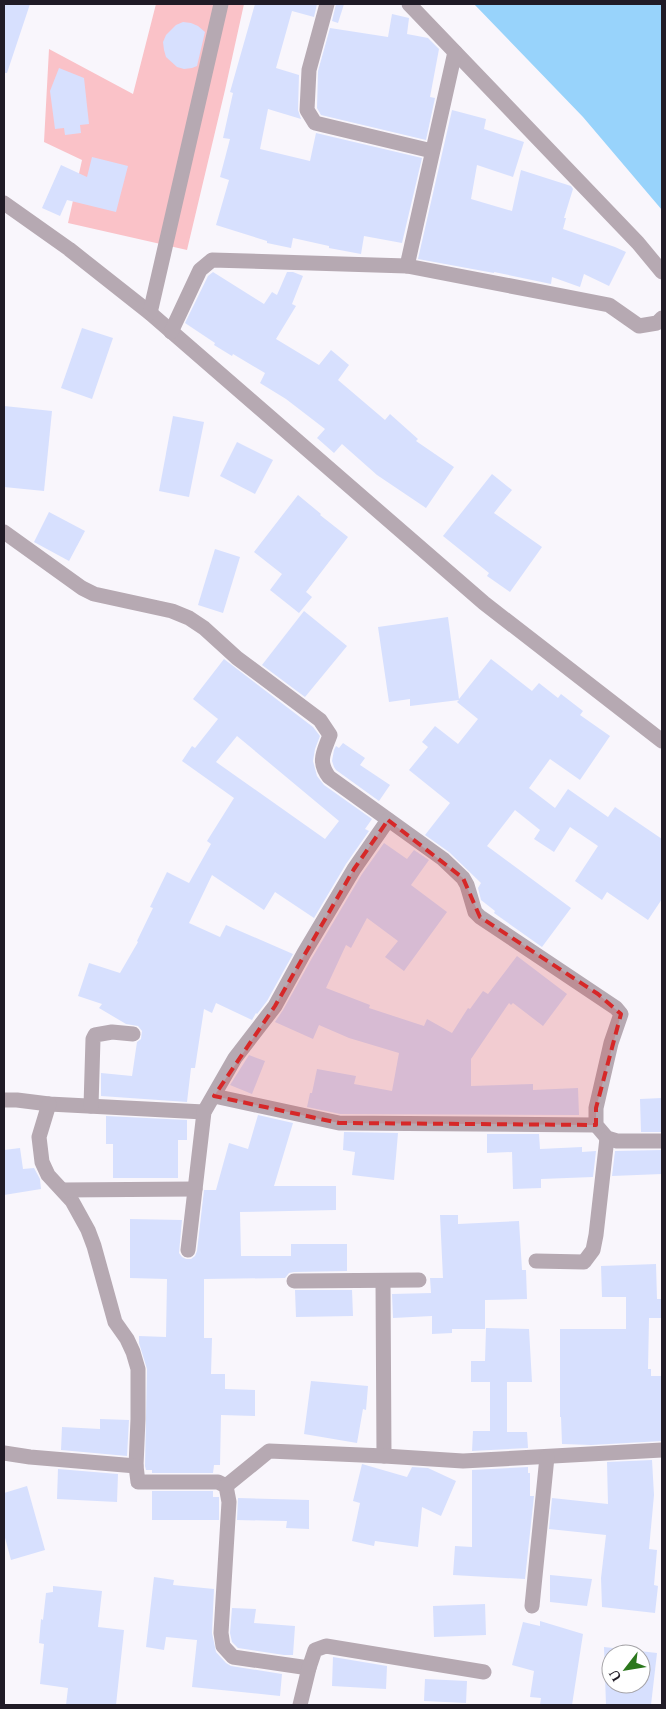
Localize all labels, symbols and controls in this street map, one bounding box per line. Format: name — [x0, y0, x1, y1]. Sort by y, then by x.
north arrow — [601, 1644, 651, 1694]
text: U — [603, 1665, 627, 1686]

